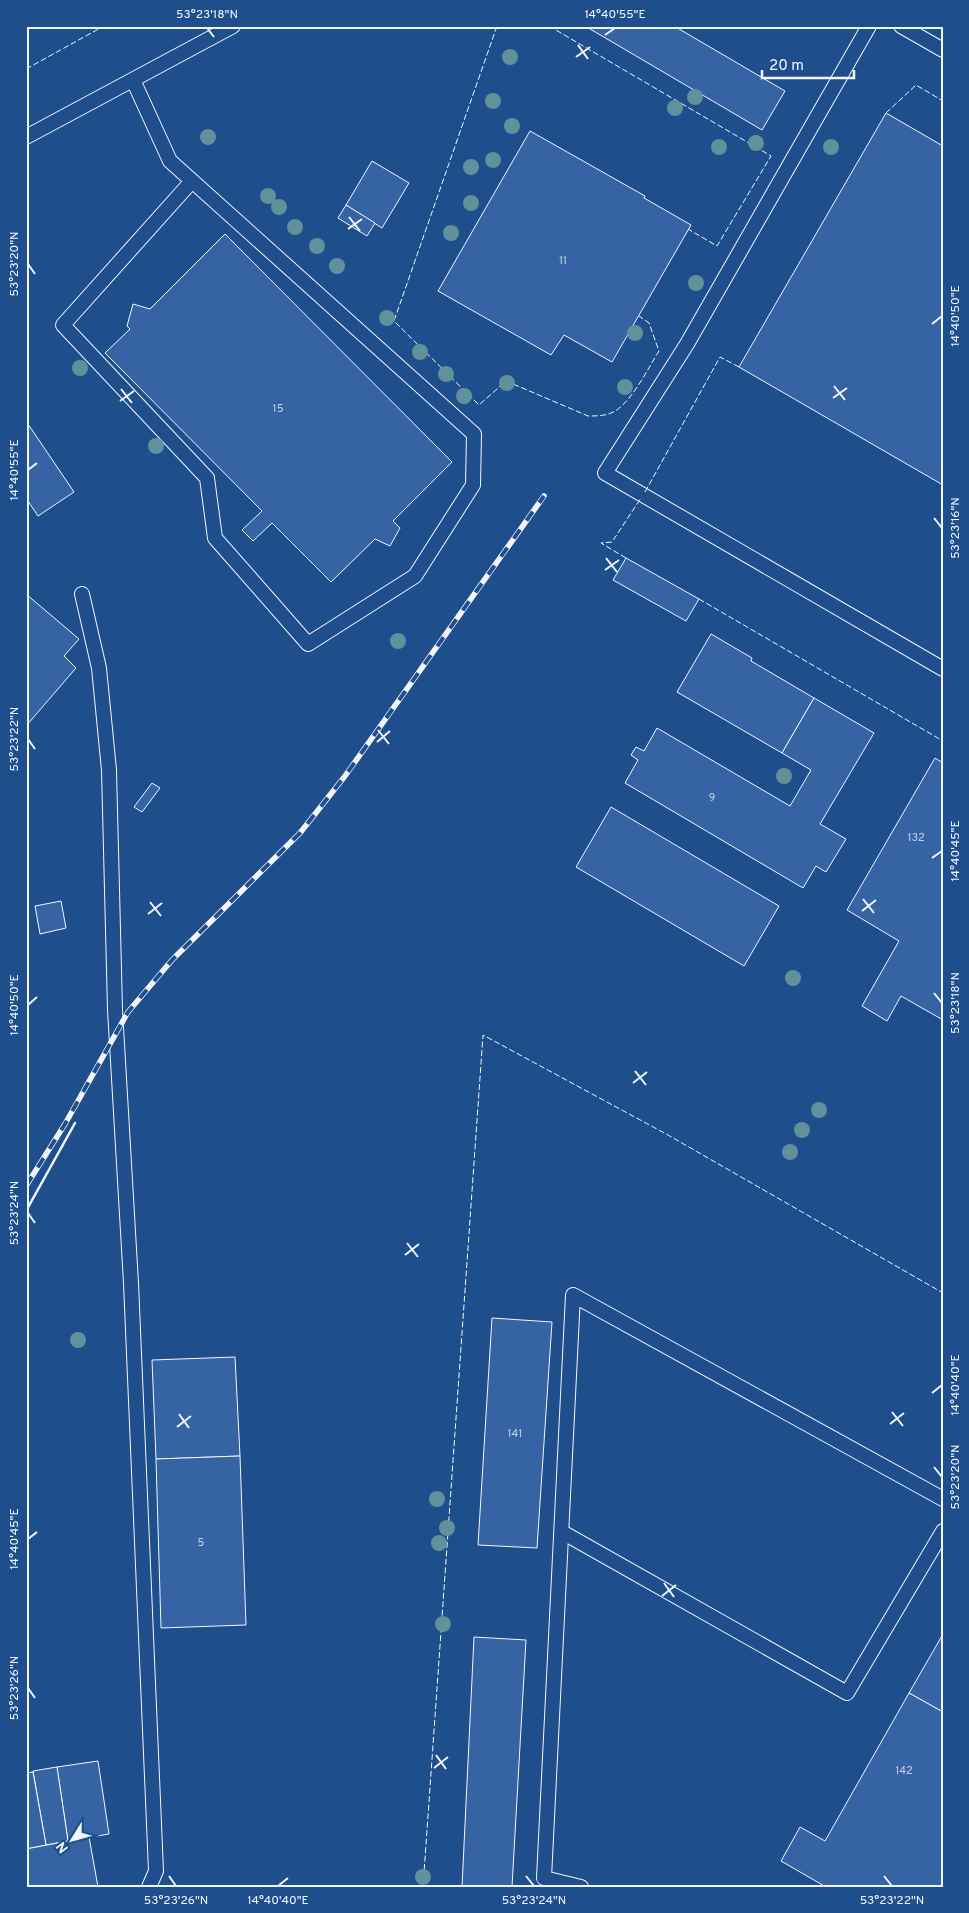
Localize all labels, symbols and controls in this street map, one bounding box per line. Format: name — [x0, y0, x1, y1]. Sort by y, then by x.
text: 53°23'18"N — [176, 7, 238, 23]
text: 14°40'55"E — [584, 7, 646, 23]
scale bar — [762, 48, 854, 80]
text: 20 m — [769, 57, 804, 76]
text: 53°23'20"N — [7, 231, 23, 297]
house number: 11 — [559, 254, 567, 268]
text: 14°40'50"E — [948, 285, 964, 347]
house number: 15 — [273, 402, 284, 416]
text: 14°40'55"E — [7, 439, 23, 501]
text: 53°23'16"N — [948, 497, 964, 559]
text: 53°23'22"N — [7, 707, 23, 771]
house number: 9 — [709, 791, 715, 805]
text: 14°40'45"E — [948, 820, 964, 882]
house number: 132 — [907, 831, 925, 845]
text: 53°23'18"N — [948, 972, 964, 1034]
text: 14°40'50"E — [7, 974, 23, 1036]
text: 53°23'24"N — [7, 1181, 23, 1245]
text: 14°40'40"E — [948, 1354, 964, 1416]
house number: 141 — [508, 1427, 522, 1441]
text: 53°23'20"N — [948, 1444, 964, 1510]
text: 14°40'45"E — [7, 1508, 23, 1570]
house number: 5 — [198, 1536, 205, 1550]
text: 53°23'26"N — [7, 1656, 23, 1720]
house number: 142 — [895, 1764, 913, 1778]
north arrow — [48, 1816, 98, 1866]
text: N — [53, 1838, 73, 1856]
text: 53°23'26"N — [144, 1893, 208, 1909]
text: 14°40'40"E — [247, 1893, 309, 1909]
text: 53°23'24"N — [502, 1893, 566, 1909]
text: 53°23'22"N — [860, 1893, 924, 1909]

